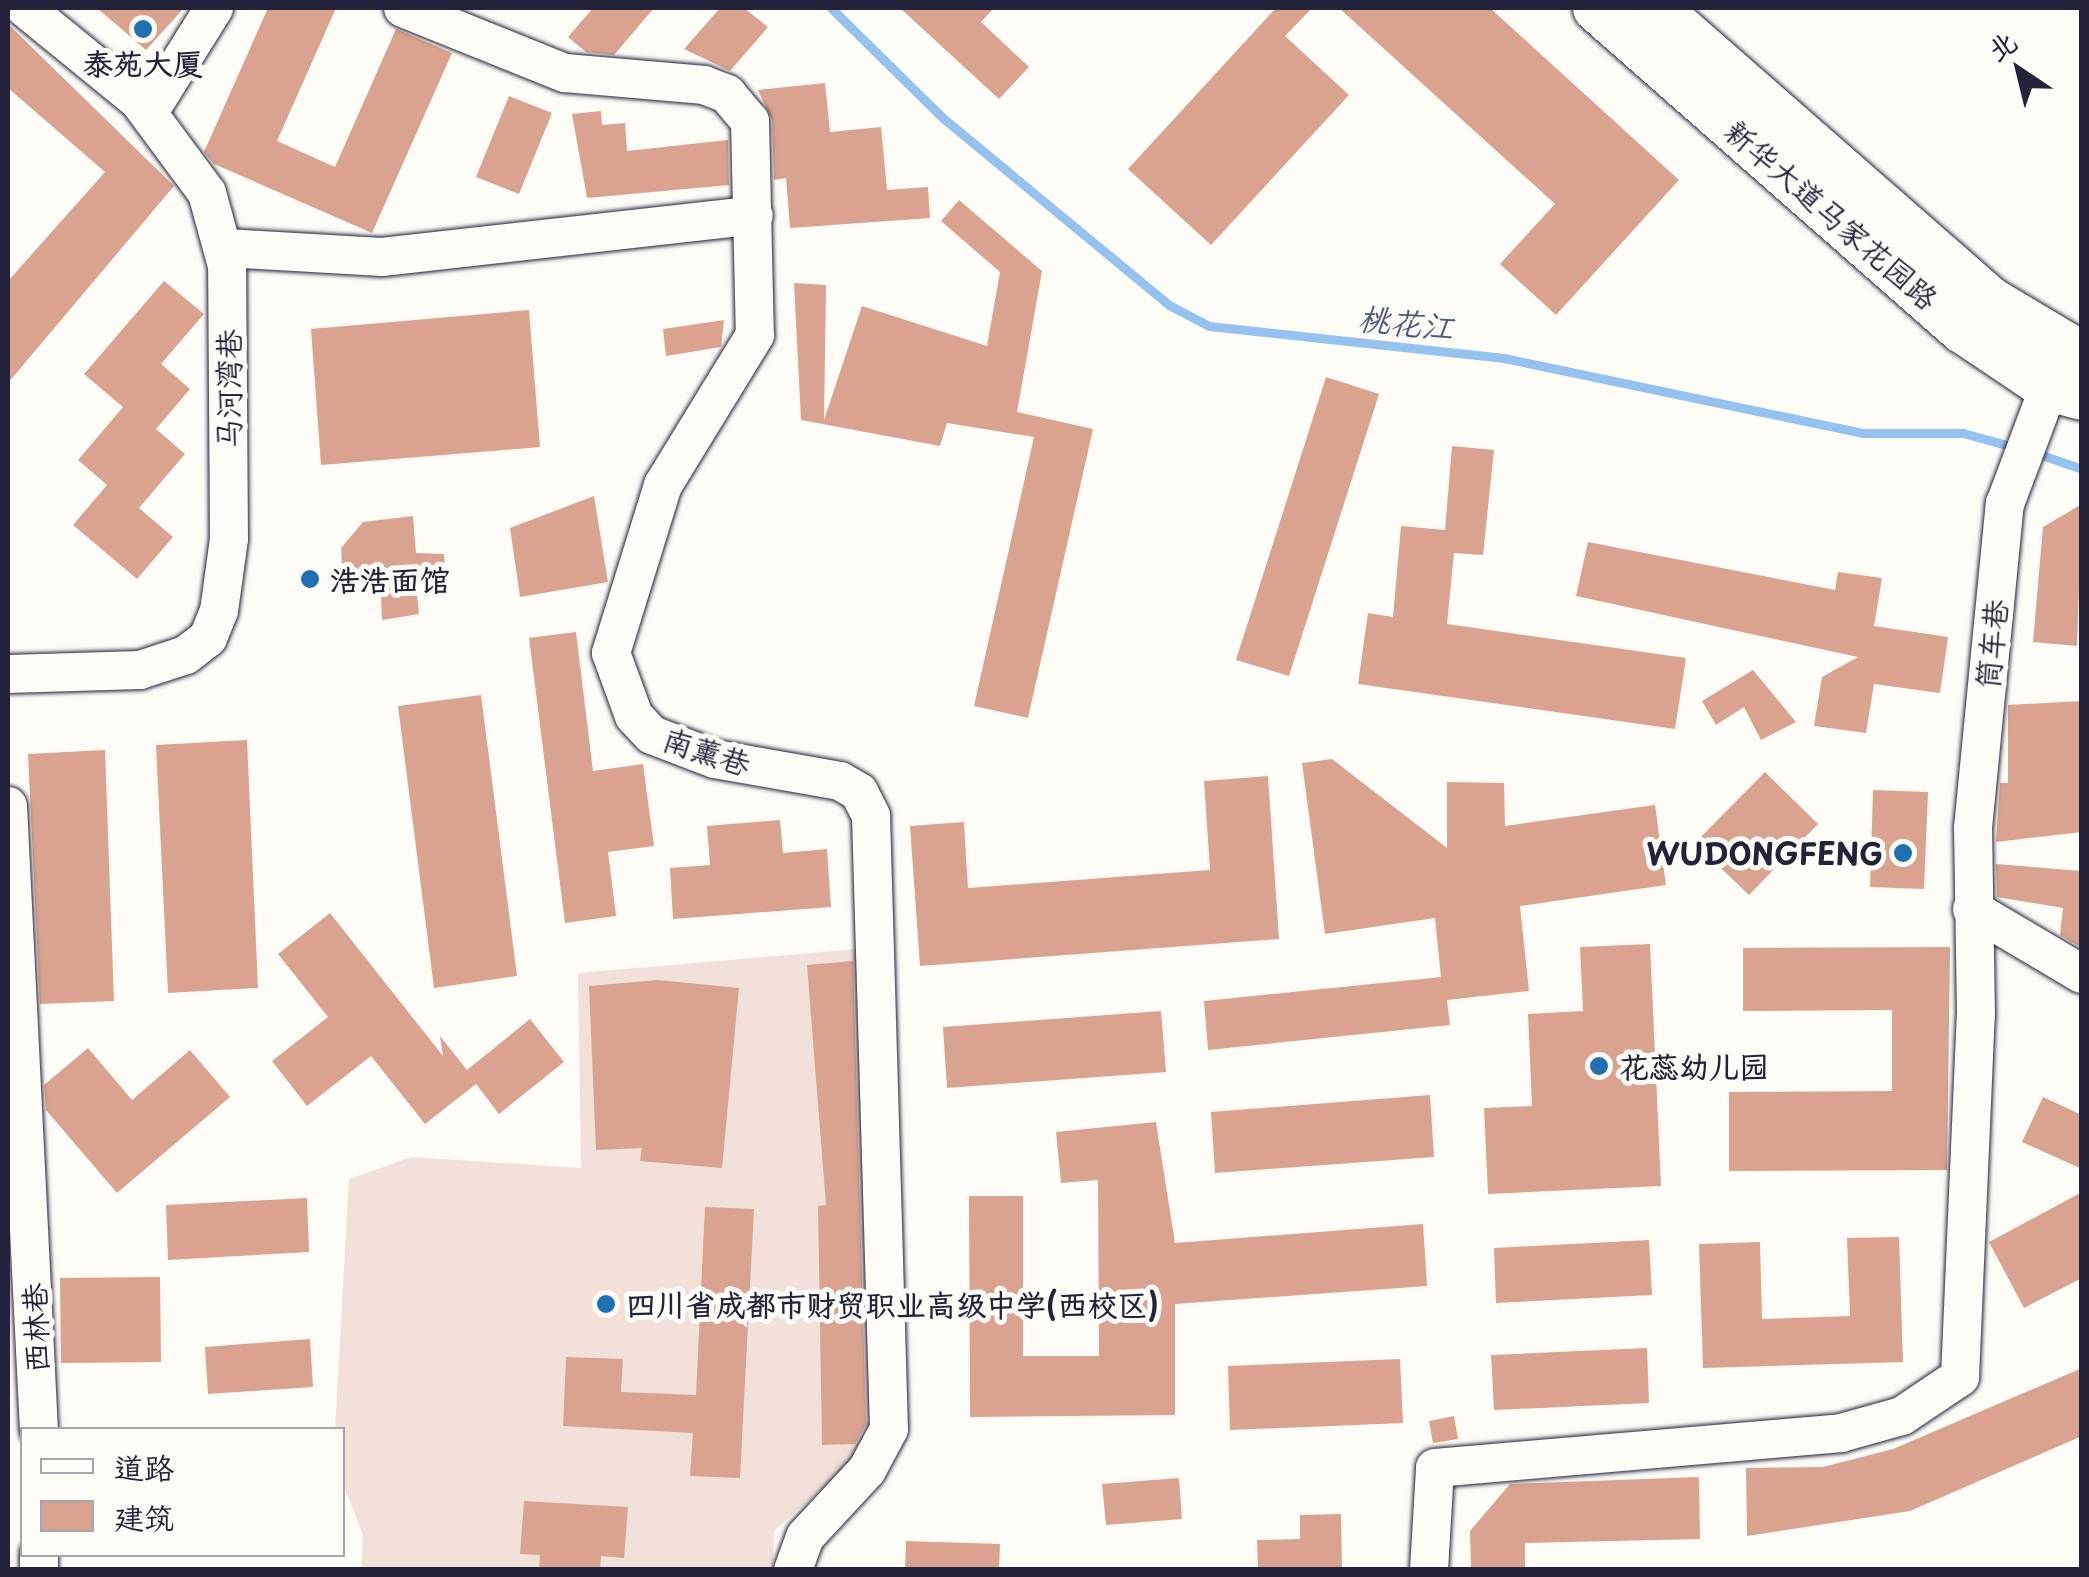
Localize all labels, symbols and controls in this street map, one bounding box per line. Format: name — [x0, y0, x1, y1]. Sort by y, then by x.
marker: 泰苑大厦 — [132, 18, 154, 40]
text: 北 — [1978, 19, 2025, 71]
north arrow — [1969, 20, 2069, 120]
place label: 泰苑大厦 — [83, 45, 203, 81]
street label: 新华大道马家花园路 — [1718, 112, 1946, 316]
water label: 桃花江 — [1356, 298, 1456, 346]
street label: 马河湾巷 — [210, 329, 246, 449]
place label: 浩浩面馆 — [330, 561, 450, 597]
marker: 浩浩面馆 — [299, 568, 321, 590]
street label: 筒车巷 — [1968, 597, 2014, 691]
street label: 南薰巷 — [659, 720, 755, 782]
place label: WUDONGFENG — [1646, 835, 1883, 871]
marker: WUDONGFENG — [1892, 842, 1914, 864]
place label: 花蕊幼儿园 — [1619, 1048, 1769, 1084]
marker: 花蕊幼儿园 — [1588, 1055, 1610, 1077]
street label: 西林巷 — [15, 1282, 55, 1374]
place label: 四川省成都市财贸职业高级中学(西校区) — [626, 1286, 1159, 1322]
marker: 四川省成都市财贸职业高级中学(西校区) — [595, 1293, 617, 1315]
legend — [20, 1427, 345, 1557]
text: 道路 — [114, 1444, 174, 1489]
text: 建筑 — [114, 1494, 174, 1539]

